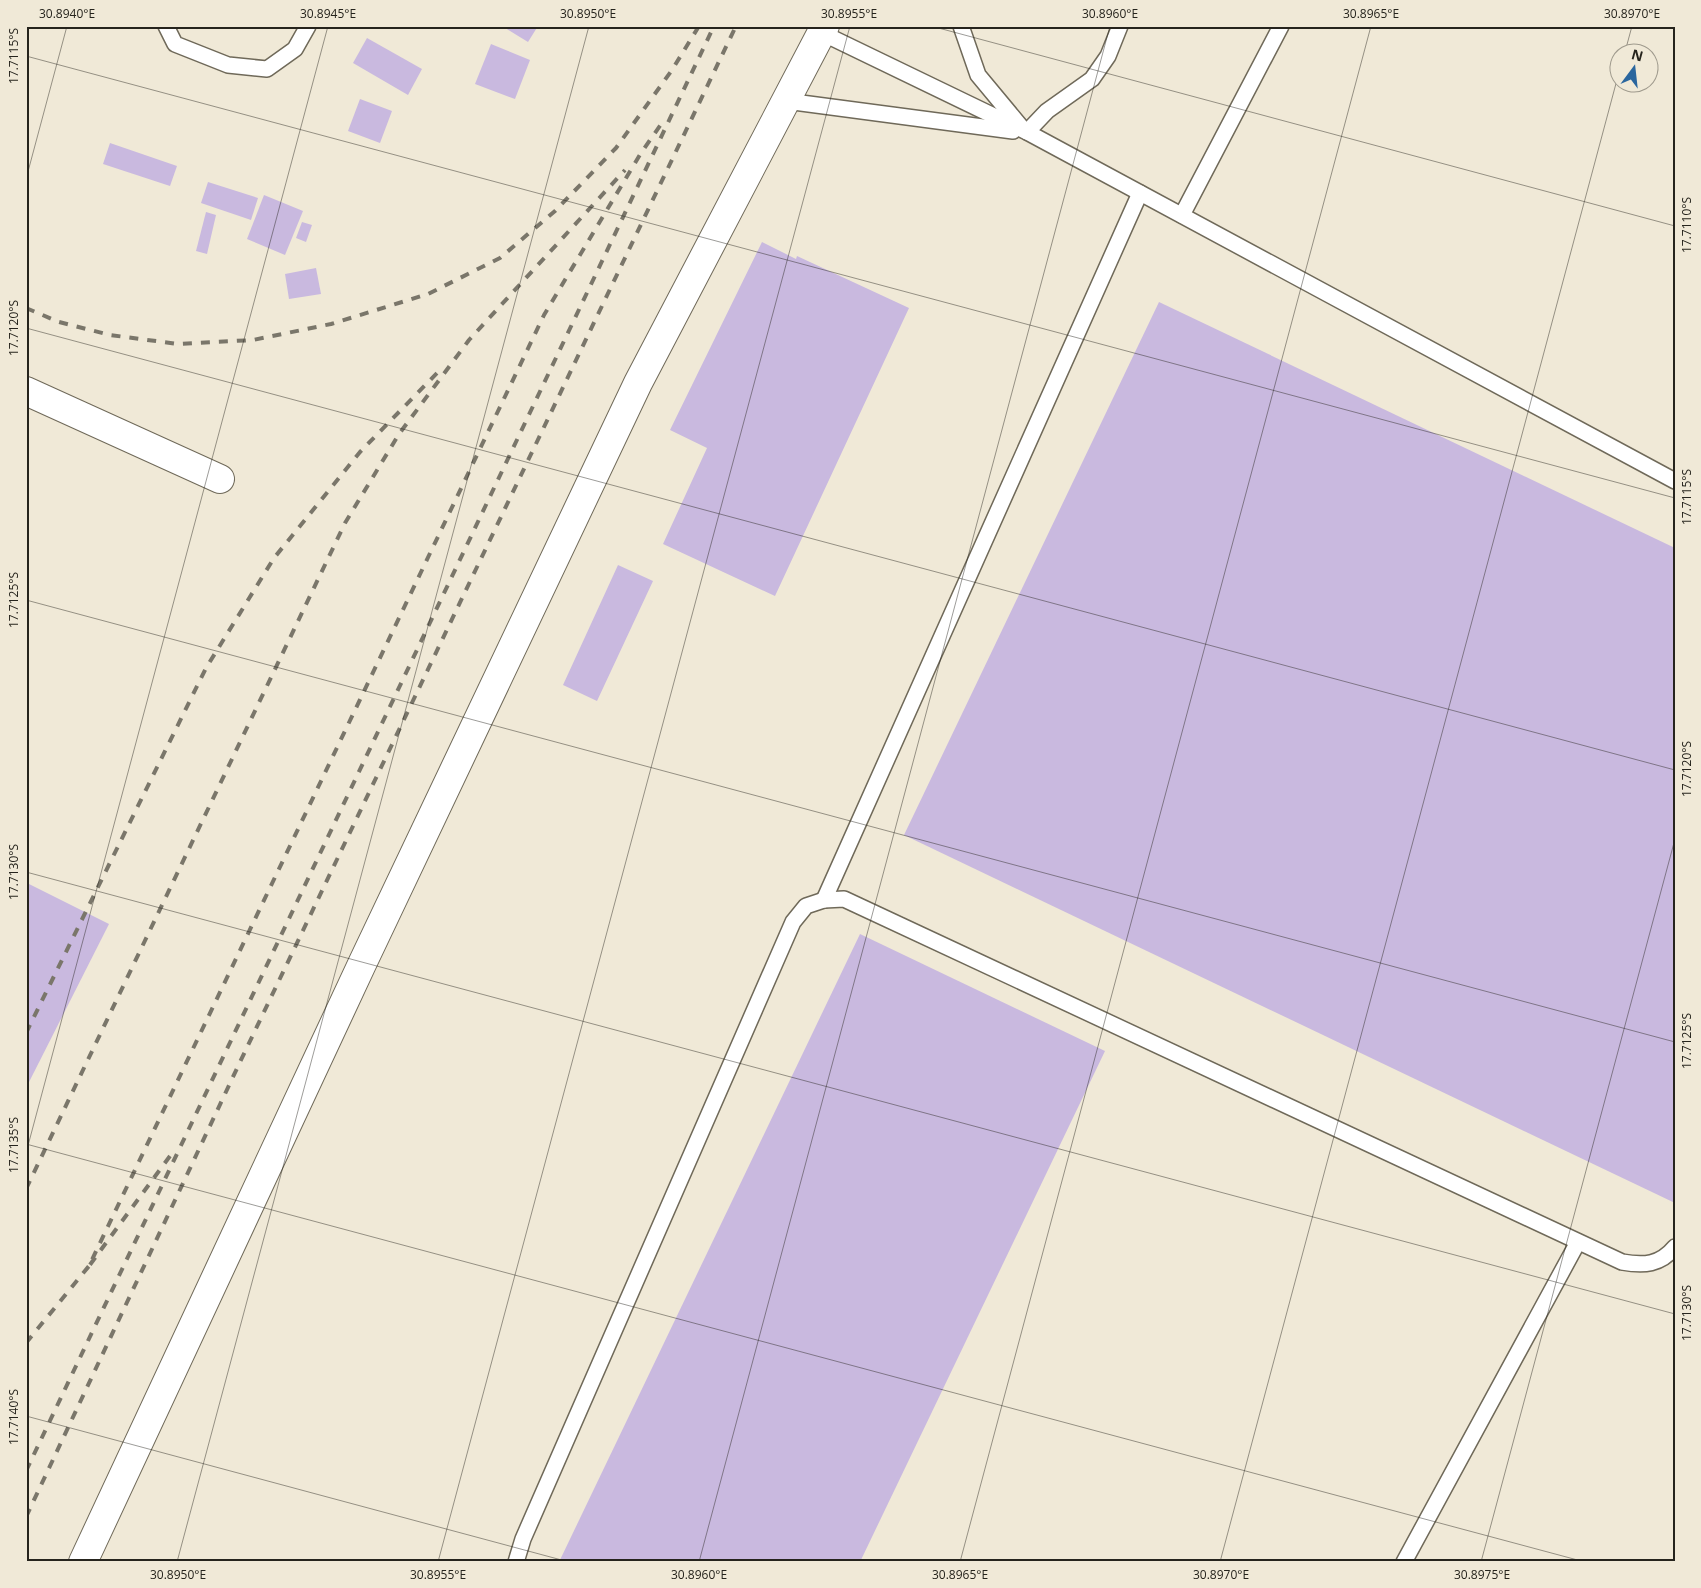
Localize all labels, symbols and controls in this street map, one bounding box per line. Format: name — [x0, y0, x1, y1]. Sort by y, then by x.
text: 30.8940°E — [39, 5, 95, 22]
text: 30.8945°E — [300, 5, 356, 22]
text: 30.8950°E — [560, 5, 616, 22]
text: 30.8955°E — [821, 5, 877, 22]
text: 30.8960°E — [1082, 5, 1138, 22]
text: 30.8965°E — [1343, 5, 1399, 22]
text: 30.8970°E — [1604, 5, 1660, 22]
text: 17.7115°S — [5, 28, 22, 84]
north arrow — [1608, 42, 1658, 92]
text: N — [1630, 44, 1645, 66]
text: 17.7110°S — [1678, 197, 1695, 253]
text: 17.7120°S — [5, 300, 22, 356]
text: 17.7115°S — [1678, 469, 1695, 525]
text: 17.7125°S — [5, 572, 22, 628]
text: 17.7120°S — [1678, 741, 1695, 797]
text: 17.7130°S — [5, 844, 22, 900]
text: 17.7125°S — [1678, 1013, 1695, 1069]
text: 17.7135°S — [5, 1117, 22, 1173]
text: 17.7130°S — [1678, 1285, 1695, 1341]
text: 17.7140°S — [5, 1389, 22, 1445]
text: 30.8950°E — [150, 1566, 206, 1583]
text: 30.8955°E — [410, 1566, 466, 1583]
text: 30.8960°E — [671, 1566, 727, 1583]
text: 30.8965°E — [932, 1566, 988, 1583]
text: 30.8970°E — [1193, 1566, 1249, 1583]
text: 30.8975°E — [1454, 1566, 1510, 1583]

